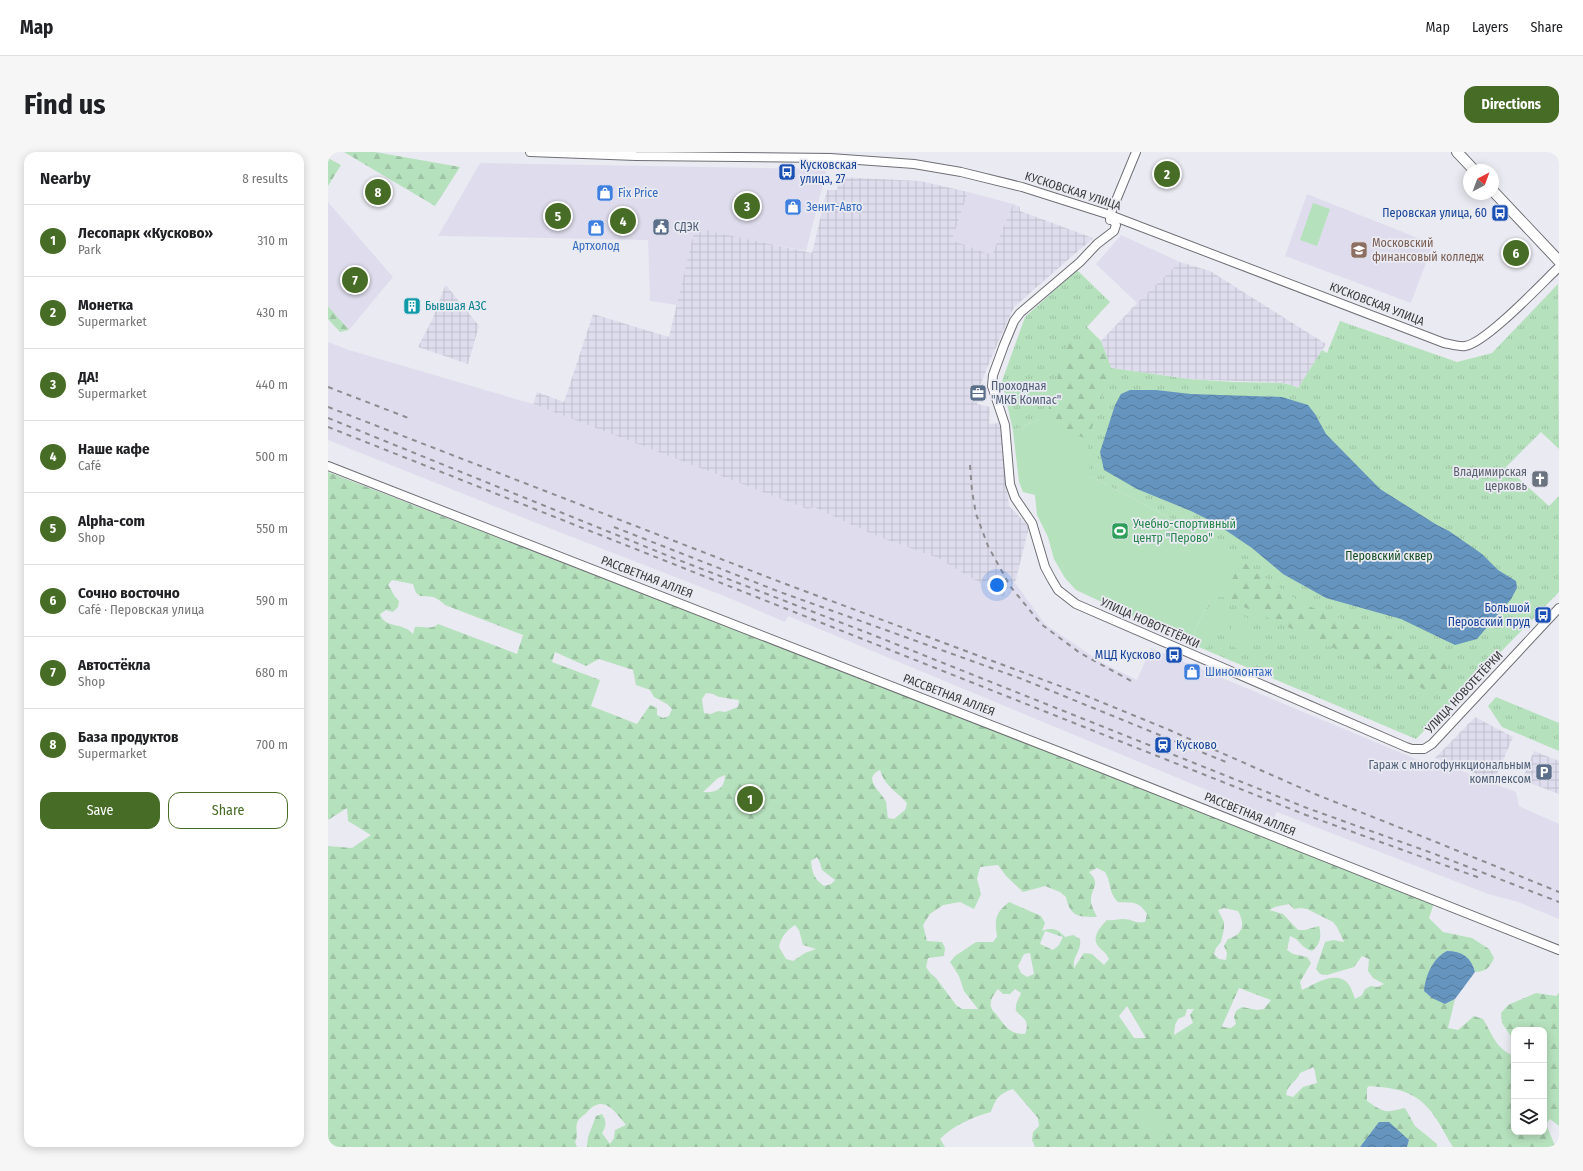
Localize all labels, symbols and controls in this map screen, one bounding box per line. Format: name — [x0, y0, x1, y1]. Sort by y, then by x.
text: Map — [20, 16, 53, 39]
text: Map — [1426, 19, 1450, 36]
text: Layers — [1472, 19, 1508, 36]
text: Share — [1530, 19, 1563, 36]
button: Directions — [1464, 86, 1559, 123]
text: Find us — [24, 88, 106, 121]
place label: Кусковская улица, 27 — [800, 158, 857, 186]
pin: 2 — [1154, 159, 1180, 189]
bus stop icon: Кусковская улица, 27 — [777, 162, 797, 182]
north arrow — [1463, 164, 1499, 200]
text: Nearby — [40, 168, 91, 189]
street label: КУСКОВСКАЯ УЛИЦА — [1023, 169, 1123, 213]
text: 8 results — [242, 171, 288, 186]
pin: 8 — [365, 177, 391, 207]
shop icon: Fix Price — [595, 183, 615, 203]
place label: Fix Price — [618, 186, 658, 200]
pin: 3 — [734, 191, 760, 221]
shop icon: Зенит-Авто — [783, 197, 803, 217]
place label: Зенит-Авто — [806, 200, 862, 214]
pin: 5 — [545, 201, 571, 231]
bus stop icon: Перовская улица, 60 — [1490, 203, 1510, 223]
pin: 4 — [610, 206, 636, 236]
place label: Перовская улица, 60 — [1382, 206, 1487, 220]
public building icon: СДЭК — [651, 217, 671, 237]
shop icon: Артхолод — [586, 218, 606, 238]
place label: СДЭК — [674, 220, 700, 234]
text: Лесопарк «Кусково» — [78, 224, 213, 242]
text: 1 — [50, 233, 56, 248]
text: 310 m — [258, 233, 288, 248]
place label: Московский финансовый колледж — [1372, 236, 1484, 264]
pin: 6 — [1503, 238, 1529, 268]
place label: Артхолод — [572, 239, 620, 253]
school or university icon: Московский финансовый колледж — [1349, 240, 1369, 260]
text: Park — [78, 242, 101, 257]
pin: 7 — [342, 265, 368, 295]
street label: КУСКОВСКАЯ УЛИЦА — [1328, 280, 1427, 329]
text: Монетка — [78, 296, 133, 314]
building icon: Бывшая АЗС — [402, 296, 422, 316]
place label: Бывшая АЗС — [425, 299, 487, 313]
text: 2 — [50, 305, 56, 320]
text: 430 m — [256, 305, 288, 320]
text: Supermarket — [78, 314, 147, 329]
text: ДА! — [78, 368, 98, 386]
text: 3 — [50, 377, 56, 392]
text: 440 m — [256, 377, 288, 392]
place label: Проходная "МКБ Компас" — [991, 379, 1061, 407]
office icon: Проходная "МКБ Компас" — [968, 383, 988, 403]
text: Supermarket — [78, 386, 147, 401]
text: Наше кафе — [78, 440, 150, 458]
text: 4 — [50, 449, 56, 464]
text: 500 m — [255, 449, 288, 464]
text: Café — [78, 458, 101, 473]
place label: Владимирская церковь — [1453, 465, 1527, 493]
church icon: Владимирская церковь — [1530, 469, 1550, 489]
text: Alpha-com — [78, 512, 145, 530]
place label: Учебно-спортивный центр "Перово" — [1132, 517, 1236, 545]
text: 5 — [50, 521, 56, 536]
text: 550 m — [256, 521, 288, 536]
sports icon: Учебно-спортивный центр "Перово" — [1110, 521, 1130, 541]
text: Shop — [78, 530, 105, 545]
park label: Перовский сквер — [1345, 549, 1433, 563]
street label: РАССВЕТНАЯ АЛЛЕЯ — [599, 553, 695, 601]
your location — [987, 575, 1007, 595]
text: Сочно восточно — [78, 584, 180, 602]
text: 6 — [50, 593, 56, 608]
text: 590 m — [256, 593, 288, 608]
street label: УЛИЦА НОВОТЕТЁРКИ — [1097, 593, 1202, 651]
place label: Большой Перовский пруд — [1448, 601, 1530, 629]
text: Café · Перовская улица — [78, 602, 204, 617]
bus stop icon: Большой Перовский пруд — [1533, 605, 1553, 625]
bus stop icon: МЦД Кусково — [1164, 645, 1184, 665]
street label: УЛИЦА НОВОТЕТЁРКИ — [1421, 647, 1506, 737]
place label: МЦД Кусково — [1095, 648, 1161, 662]
text: Автостёкла — [78, 656, 150, 674]
shop icon: Шиномонтаж — [1182, 662, 1202, 682]
text: 7 — [50, 665, 56, 680]
text: 680 m — [255, 665, 288, 680]
place label: Шиномонтаж — [1205, 665, 1272, 679]
street label: РАССВЕТНАЯ АЛЛЕЯ — [901, 671, 997, 719]
text: Shop — [78, 674, 105, 689]
text: База продуктов — [78, 728, 179, 746]
station icon: Кусково — [1153, 735, 1173, 755]
text: 8 — [50, 737, 56, 752]
text: 700 m — [256, 737, 288, 752]
place label: Кусково — [1176, 738, 1217, 752]
text: Supermarket — [78, 746, 147, 761]
place label: Гараж с многофункциональным комплексом — [1369, 758, 1531, 786]
parking icon: Гараж с многофункциональным комплексом — [1534, 762, 1554, 782]
pin: 1 — [737, 784, 763, 814]
street label: РАССВЕТНАЯ АЛЛЕЯ — [1202, 789, 1298, 839]
button: Save — [40, 792, 160, 829]
button: Share — [168, 792, 288, 829]
map controls — [1511, 1027, 1547, 1135]
button: + — [1511, 1027, 1547, 1063]
button: − — [1511, 1063, 1547, 1099]
button: layers — [1511, 1099, 1547, 1135]

